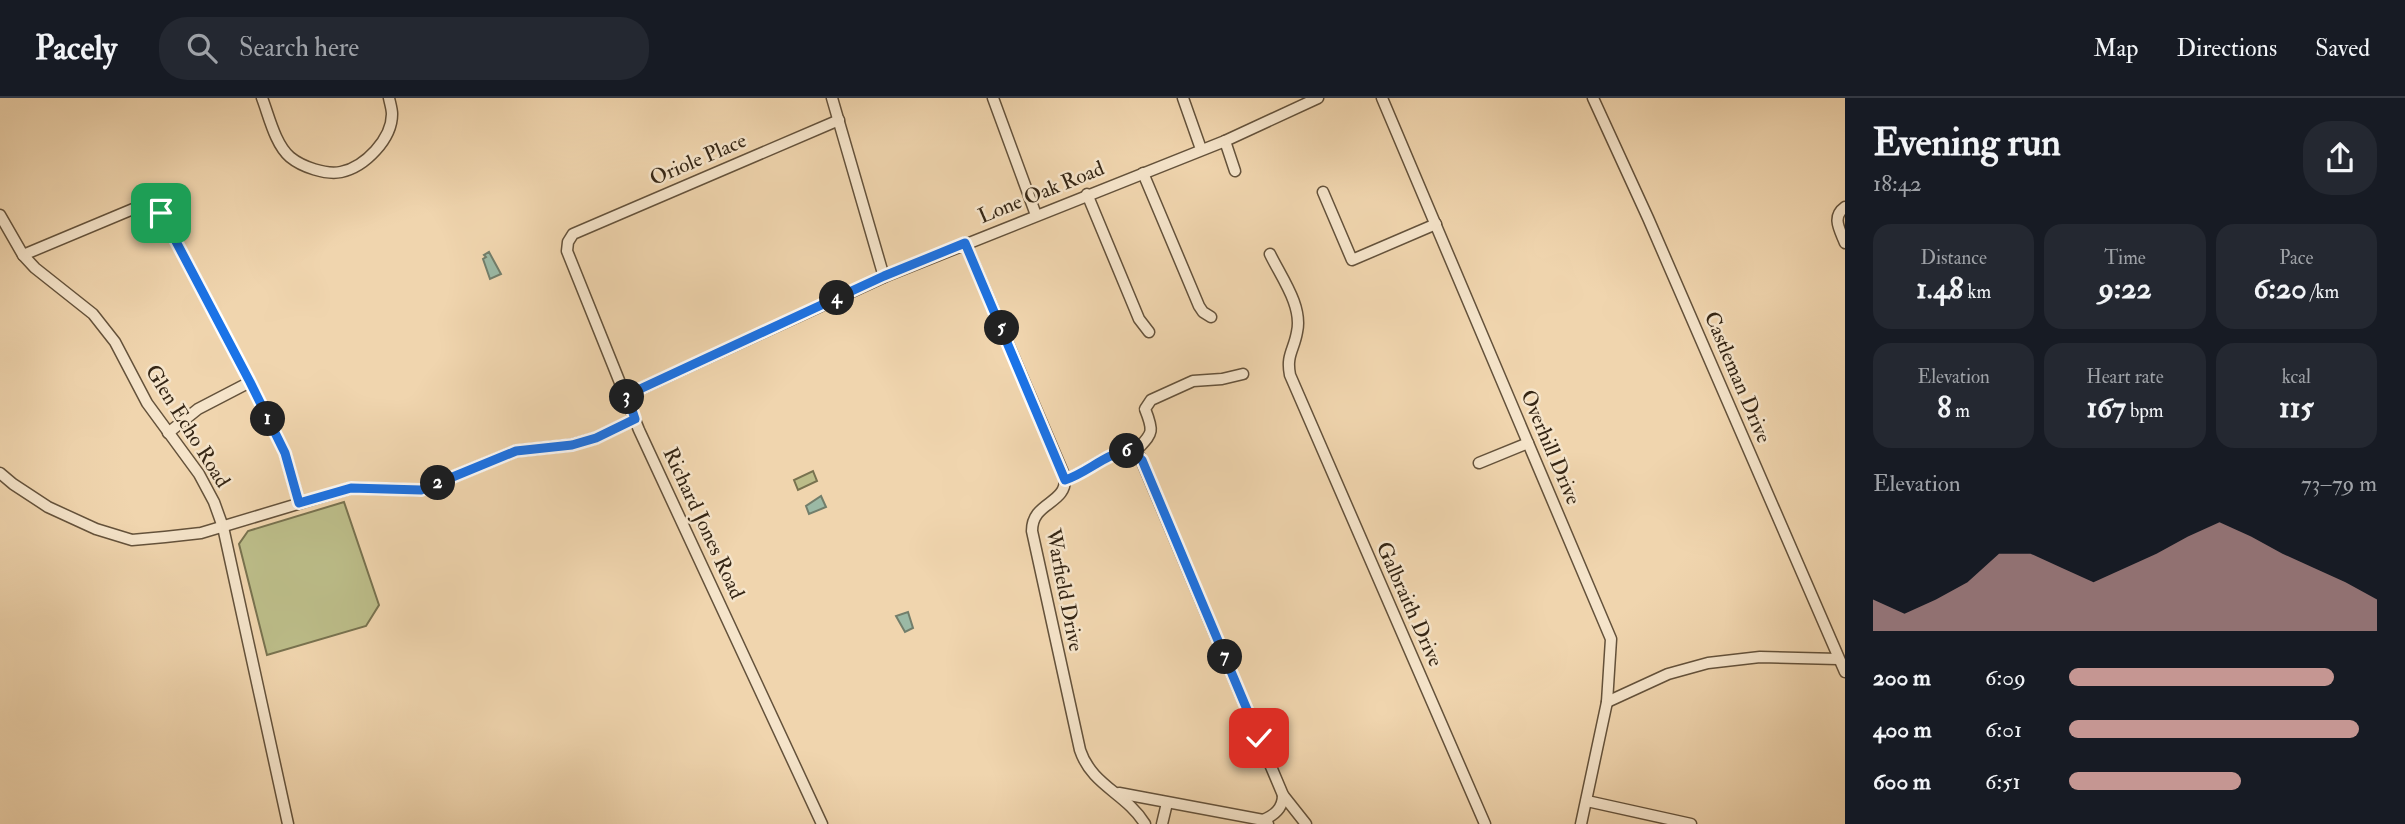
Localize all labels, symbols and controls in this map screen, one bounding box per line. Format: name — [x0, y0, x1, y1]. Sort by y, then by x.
search box — [159, 17, 649, 80]
text: Pacely — [35, 28, 117, 69]
icon: search — [183, 29, 221, 67]
text: Search here — [239, 32, 359, 64]
text: Map — [2093, 33, 2138, 64]
text: Directions — [2176, 33, 2277, 64]
text: Saved — [2315, 33, 2370, 64]
text: Evening run — [1873, 119, 2061, 167]
button: share — [2303, 121, 2377, 195]
street label: Oriole Place — [646, 127, 751, 192]
street label: Lone Oak Road — [974, 155, 1109, 230]
text: 18:42 — [1873, 169, 1922, 198]
pin — [131, 183, 191, 243]
icon: arrive — [142, 194, 180, 232]
text: Distance — [1920, 246, 1987, 270]
text: Time — [2104, 246, 2146, 270]
text: Pace — [2279, 246, 2313, 270]
text: 1.48 — [1916, 270, 1963, 307]
text: 9:22 — [2098, 270, 2152, 307]
text: 6:20 — [2253, 270, 2307, 307]
pin: 4 — [820, 280, 854, 316]
text: km — [1963, 280, 1991, 304]
text: /km — [2307, 280, 2339, 304]
text: 4 — [831, 285, 842, 309]
street label: Castleman Drive — [1698, 307, 1777, 447]
pin: 5 — [984, 310, 1020, 345]
text: 5 — [997, 315, 1006, 339]
street label: Glen Echo Road — [139, 360, 236, 493]
text: Elevation — [1917, 365, 1990, 389]
text: Heart rate — [2086, 365, 2164, 389]
text: kcal — [2282, 365, 2311, 389]
pin: 3 — [610, 380, 644, 414]
text: 3 — [623, 384, 630, 408]
street label: Overhill Drive — [1514, 386, 1587, 509]
text: 8 — [1937, 389, 1951, 426]
text: 167 — [2086, 389, 2126, 426]
text: 115 — [2279, 389, 2314, 426]
text: m — [1951, 399, 1970, 423]
text: bpm — [2126, 399, 2164, 423]
pin: 1 — [250, 402, 286, 436]
text: 1 — [264, 406, 271, 430]
pin: 6 — [1110, 434, 1144, 468]
text: 6 — [1122, 438, 1131, 462]
street label: Richard Jones Road — [657, 443, 751, 604]
pin: 2 — [420, 466, 456, 500]
text: Elevation — [1873, 469, 1961, 498]
text: 73–79 m — [2301, 469, 2377, 498]
text: 2 — [433, 470, 442, 494]
street label: Warfield Drive — [1039, 525, 1090, 654]
street label: Galbraith Drive — [1370, 537, 1449, 671]
pin: 7 — [1208, 640, 1242, 674]
text: 7 — [1220, 644, 1229, 668]
text: 200 m — [1873, 663, 1931, 692]
text: 6:09 — [1985, 663, 2026, 692]
pin — [1229, 708, 1289, 768]
text: 400 m — [1873, 715, 1932, 744]
text: 6:01 — [1985, 715, 2022, 744]
icon: check — [1240, 719, 1278, 757]
text: 600 m — [1873, 767, 1931, 796]
text: 6:51 — [1985, 767, 2021, 796]

